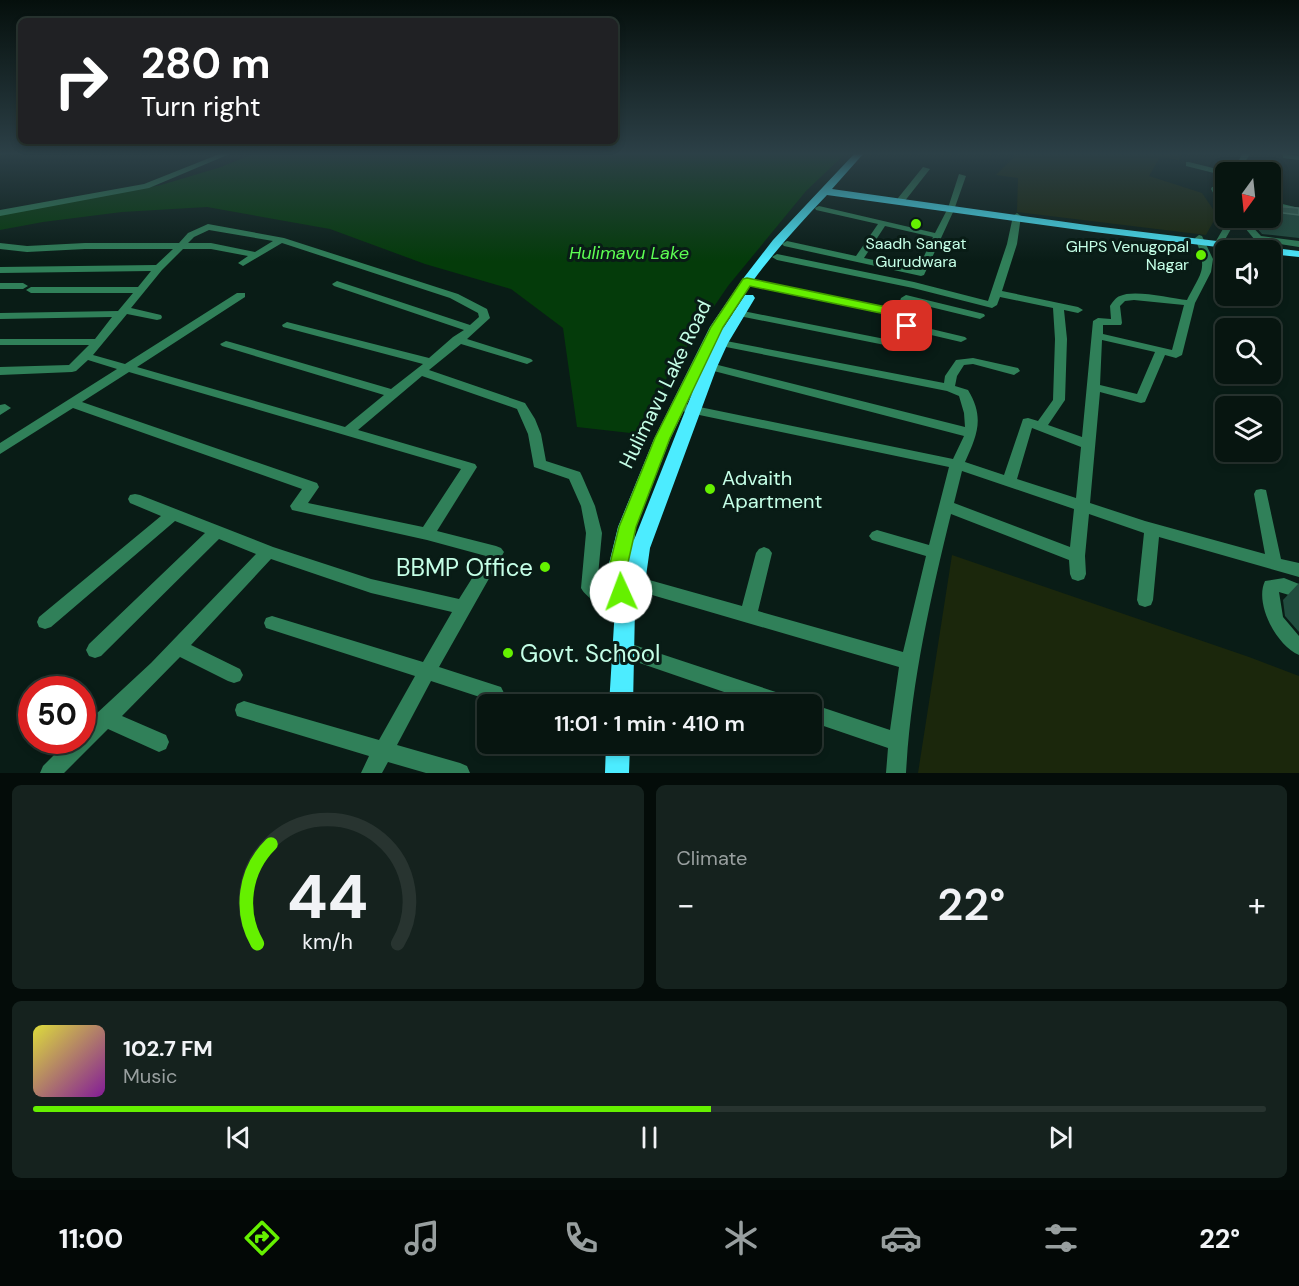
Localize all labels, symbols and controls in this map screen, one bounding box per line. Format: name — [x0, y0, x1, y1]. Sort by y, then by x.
text: 280 m — [141, 36, 271, 91]
icon: right — [42, 42, 120, 120]
text: Turn right — [141, 89, 261, 124]
north arrow — [1215, 162, 1281, 228]
map controls — [1215, 162, 1281, 462]
marker: Saadh Sangat Gurudwara — [909, 217, 923, 231]
place label: Saadh Sangat Gurudwara — [865, 233, 967, 272]
place label: GHPS Venugopal Nagar — [1066, 236, 1189, 275]
button: sound — [1215, 240, 1281, 306]
water label: Hulimavu Lake — [569, 241, 689, 265]
marker: GHPS Venugopal Nagar — [1194, 248, 1208, 262]
street label: Hulimavu Lake Road — [613, 296, 717, 472]
pin — [881, 300, 932, 351]
icon: arrive — [890, 309, 923, 342]
button: search — [1215, 318, 1281, 384]
button: layers — [1215, 396, 1281, 462]
place label: Advaith Apartment — [722, 465, 823, 514]
marker: Advaith Apartment — [703, 482, 717, 496]
place label: BBMP Office — [396, 552, 533, 583]
marker: BBMP Office — [538, 560, 552, 574]
position arrow — [589, 560, 653, 624]
place label: Govt. School — [520, 638, 660, 669]
marker: Govt. School — [501, 646, 515, 660]
speed limit sign: 50 — [18, 676, 96, 754]
text: 11:01 · 1 min · 410 m — [554, 709, 745, 738]
text: Climate — [677, 845, 747, 871]
text: 44 — [287, 856, 368, 937]
text: 22° — [937, 875, 1005, 934]
text: − — [677, 883, 695, 926]
text: + — [1248, 883, 1266, 926]
text: km/h — [302, 928, 353, 956]
text: 102.7 FM — [123, 1034, 213, 1063]
text: Music — [123, 1063, 178, 1089]
icon: previous — [222, 1121, 255, 1154]
icon: pause — [633, 1121, 666, 1154]
icon: next — [1044, 1121, 1077, 1154]
icon: directions — [241, 1217, 283, 1259]
icon: music — [401, 1217, 443, 1259]
icon: phone — [560, 1217, 602, 1259]
icon: climate — [720, 1217, 762, 1259]
icon: car — [880, 1217, 922, 1259]
icon: filters — [1040, 1217, 1082, 1259]
text: 11:00 — [59, 1221, 123, 1256]
text: 22° — [1199, 1221, 1240, 1256]

